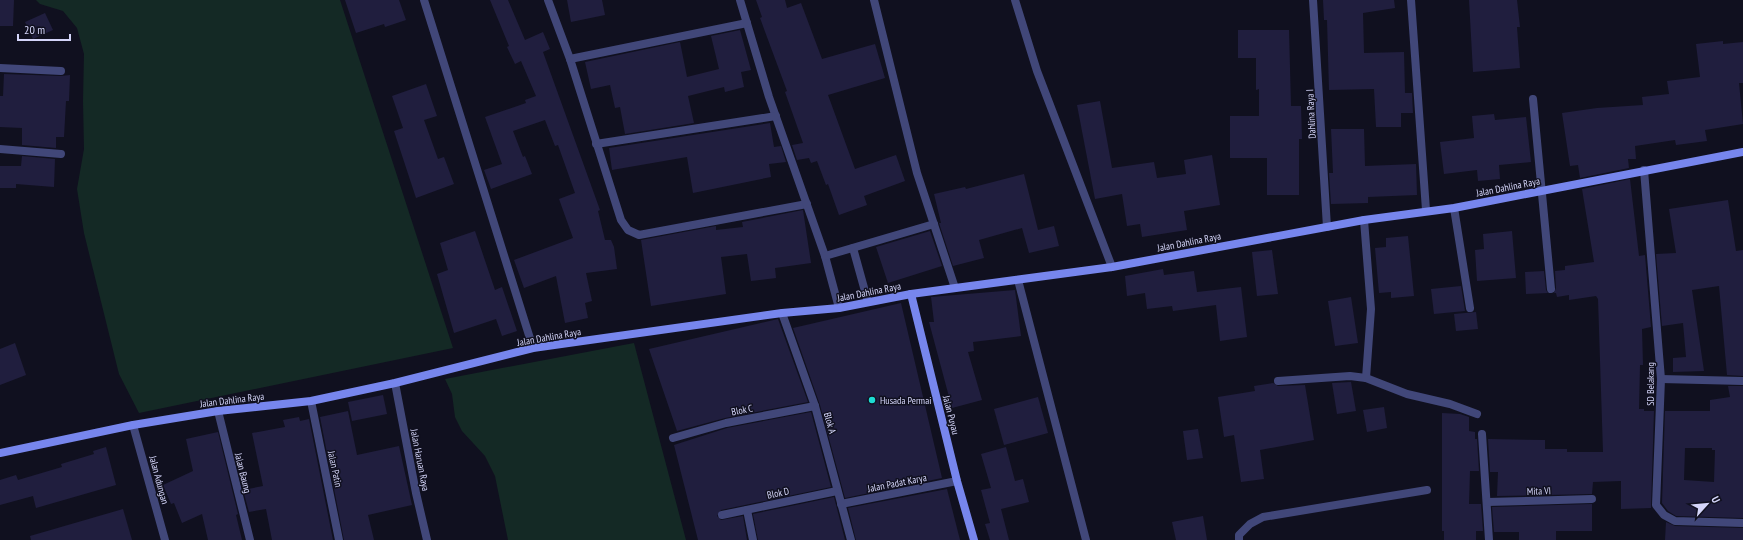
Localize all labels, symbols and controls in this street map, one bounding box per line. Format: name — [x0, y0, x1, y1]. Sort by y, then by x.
scale bar — [18, 16, 70, 42]
text: 20 m — [24, 22, 45, 37]
street label: Dahlina Raya I — [1303, 89, 1319, 139]
street label: Jalan Dahlina Raya — [1474, 174, 1541, 200]
street label: Jalan Dahlina Raya — [1155, 229, 1222, 255]
street label: Jalan Dahlina Raya — [835, 279, 902, 305]
street label: Jalan Dahlina Raya — [515, 325, 582, 349]
street label: SD Belakang — [1644, 362, 1657, 406]
street label: Jalan Dahlina Raya — [198, 390, 265, 411]
street label: Jalan Puyau — [940, 393, 962, 436]
place label: Husada Permai — [880, 394, 931, 407]
marker: Husada Permai — [867, 395, 877, 405]
street label: Blok C — [730, 401, 754, 418]
street label: Blok A — [821, 411, 839, 435]
street label: Jalan Haruan Raya — [407, 427, 432, 492]
street label: Jalan Patin — [325, 449, 345, 488]
street label: Jalan Baung — [231, 451, 254, 494]
street label: Jalan Adungan — [146, 453, 172, 506]
street label: Jalan Padat Karya — [865, 471, 928, 495]
street label: Blok D — [766, 484, 790, 502]
street label: Mita VI — [1527, 484, 1551, 498]
north arrow — [1687, 484, 1727, 524]
text: U — [1708, 494, 1724, 505]

